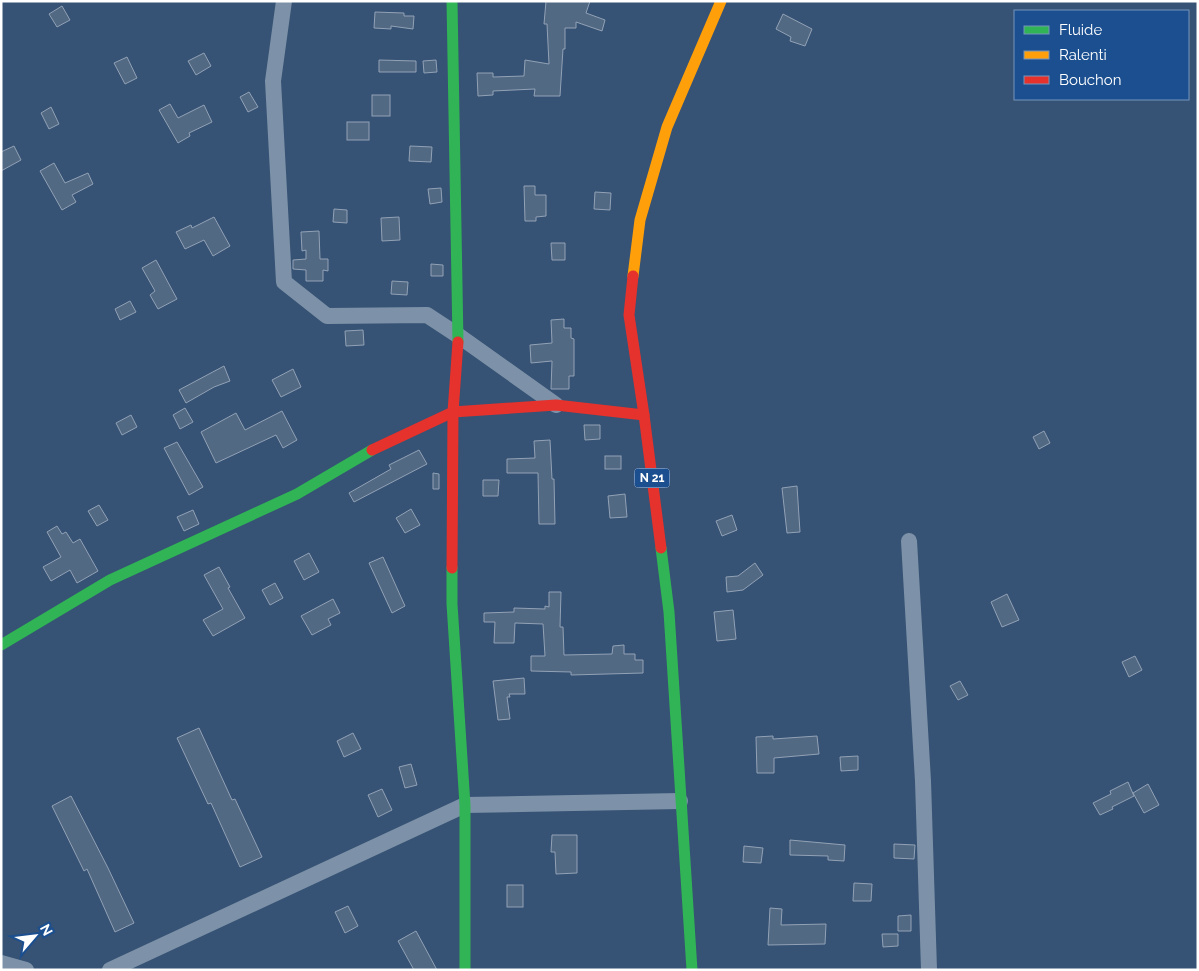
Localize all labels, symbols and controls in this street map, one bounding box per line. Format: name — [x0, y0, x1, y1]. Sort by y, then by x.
legend — [1014, 10, 1189, 100]
text: Fluide — [1059, 21, 1102, 39]
text: Ralenti — [1059, 46, 1107, 64]
text: Bouchon — [1059, 71, 1121, 89]
road number: N 21 — [634, 468, 670, 488]
north arrow — [10, 911, 60, 961]
text: N — [37, 921, 56, 938]

